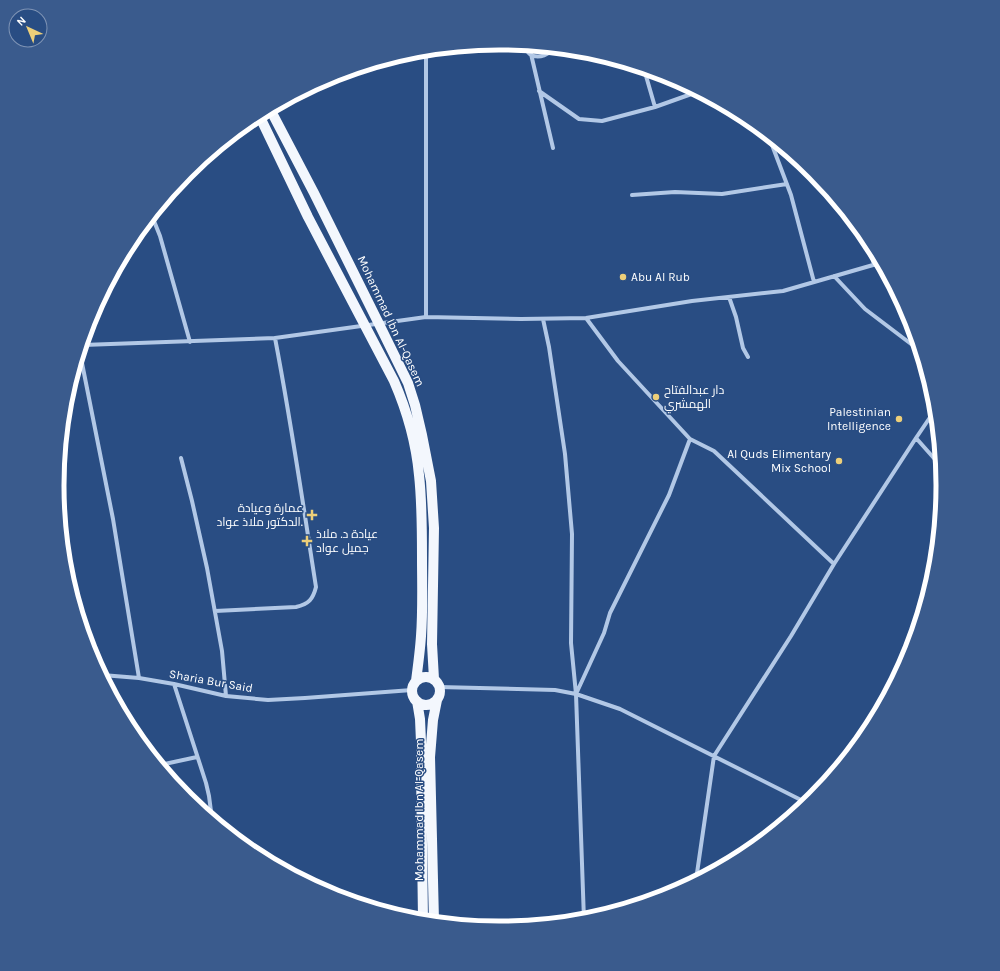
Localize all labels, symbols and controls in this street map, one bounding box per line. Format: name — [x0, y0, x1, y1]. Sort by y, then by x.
north arrow — [8, 8, 48, 48]
text: N — [14, 14, 29, 29]
street label: Mohammad Ibn Al-Qasem — [355, 253, 427, 389]
place label: Abu Al Rub — [631, 270, 690, 284]
marker: Abu Al Rub — [618, 272, 628, 282]
place label: دار عبدالفتاح الهمشري — [664, 383, 725, 414]
marker: دار عبدالفتاح الهمشري — [651, 392, 661, 402]
place label: Palestinian Intelligence — [827, 405, 891, 433]
marker: Palestinian Intelligence — [894, 414, 904, 424]
place label: Al Quds Elimentary Mix School — [727, 447, 831, 475]
marker: Al Quds Elimentary Mix School — [834, 456, 844, 466]
place label: عمارة وعيادة الدكتور ملاذ عواد. — [216, 501, 303, 529]
marker: عمارة وعيادة الدكتور ملاذ عواد. — [306, 509, 318, 521]
place label: عيادة د. ملاذ جميل عواد — [316, 527, 378, 555]
marker: عيادة د. ملاذ جميل عواد — [301, 535, 313, 547]
street label: Sharia Bur Said — [168, 667, 254, 695]
street label: Mohammad Ibn Al-Qasem — [412, 739, 426, 881]

